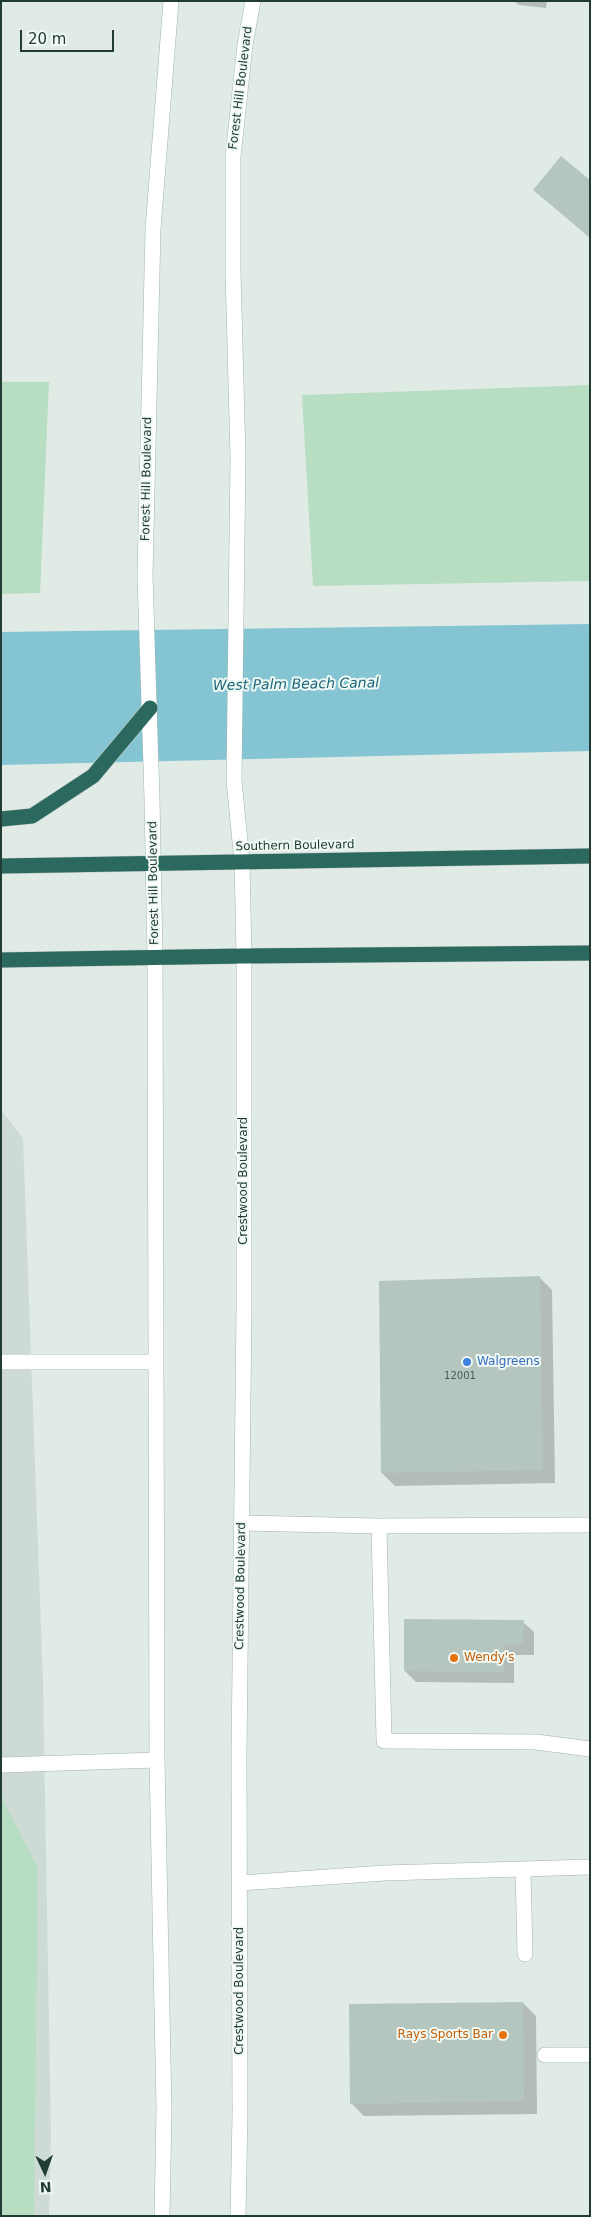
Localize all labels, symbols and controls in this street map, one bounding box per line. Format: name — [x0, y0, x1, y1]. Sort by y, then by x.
scale bar — [22, 20, 116, 52]
street label: Forest Hill Boulevard — [226, 25, 256, 151]
text: 20 m — [28, 30, 66, 48]
street label: Forest Hill Boulevard — [139, 417, 155, 541]
water label: West Palm Beach Canal — [213, 675, 379, 695]
street label: Forest Hill Boulevard — [146, 821, 162, 945]
street label: Southern Boulevard — [235, 838, 355, 854]
street label: Crestwood Boulevard — [237, 1117, 251, 1245]
place label: Walgreens — [477, 1355, 540, 1369]
marker: Walgreens — [461, 1356, 473, 1368]
house number: 12001 — [444, 1370, 476, 1382]
street label: Crestwood Boulevard — [233, 1522, 249, 1650]
place label: Wendy's — [464, 1651, 514, 1665]
marker: Wendy's — [448, 1652, 460, 1664]
street label: Crestwood Boulevard — [233, 1927, 247, 2055]
place label: Rays Sports Bar — [398, 2028, 493, 2042]
marker: Rays Sports Bar — [497, 2029, 509, 2041]
north arrow — [20, 2147, 70, 2197]
text: N — [40, 2179, 52, 2195]

